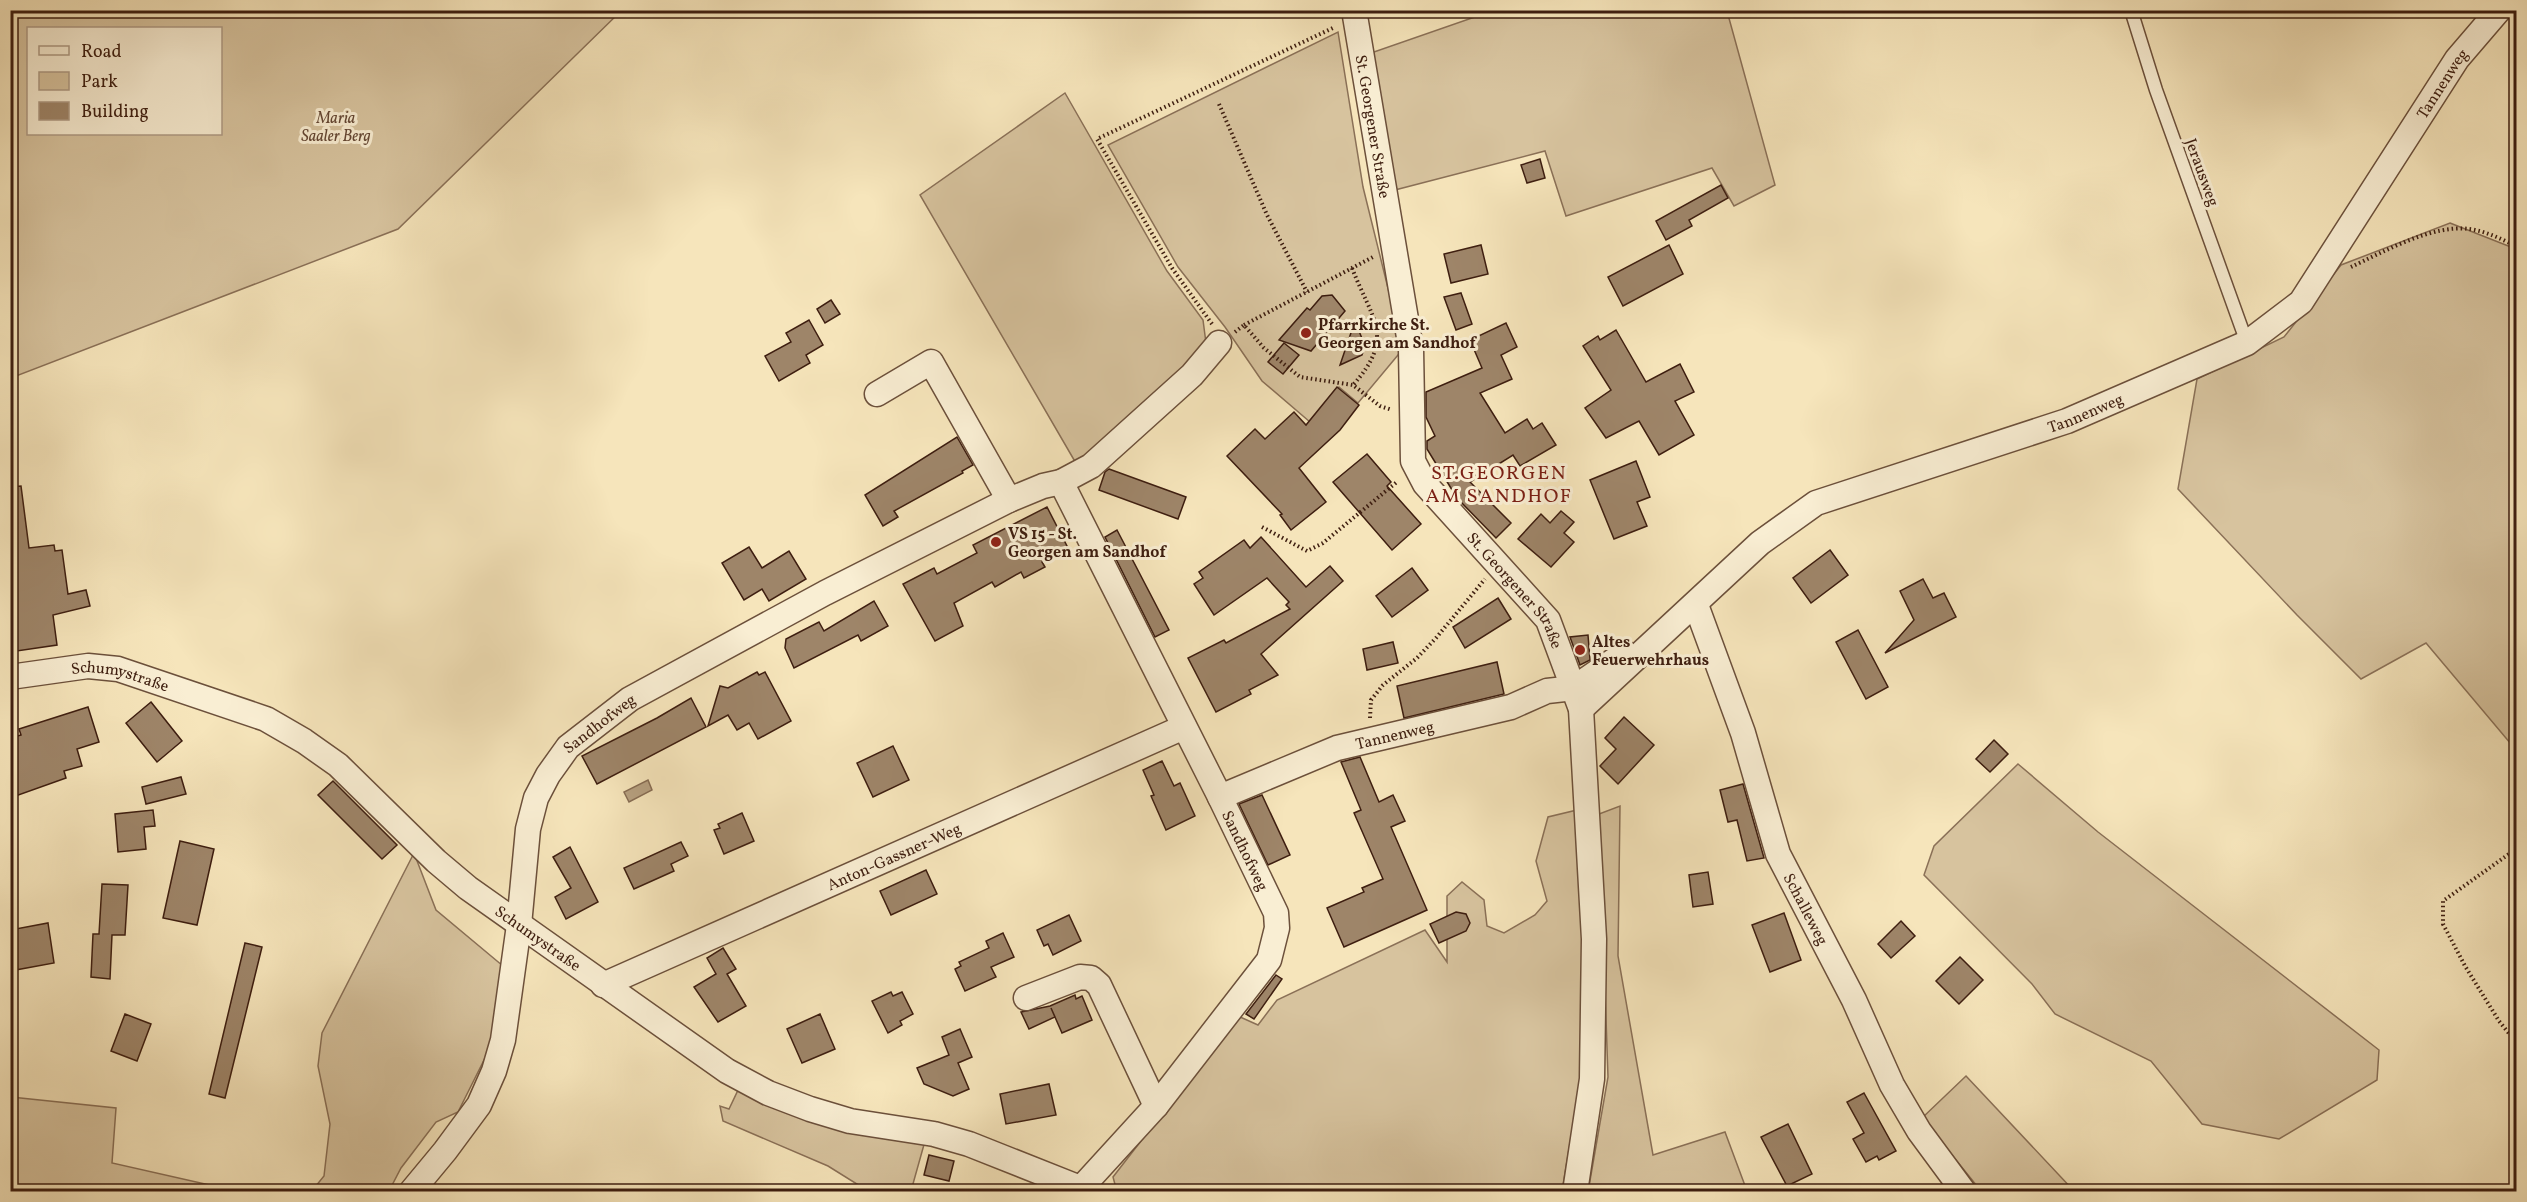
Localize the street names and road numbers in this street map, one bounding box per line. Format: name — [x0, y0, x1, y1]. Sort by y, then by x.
street label: Tannenweg — [2412, 45, 2474, 124]
street label: St. Georgener Straße — [1349, 53, 1394, 200]
street label: Jerausweg — [2179, 136, 2224, 210]
street label: Tannenweg — [2045, 389, 2127, 440]
street label: St. Georgener Straße — [1461, 528, 1567, 652]
street label: Schumystraße — [70, 657, 172, 698]
street label: Sandhofweg — [559, 689, 640, 760]
street label: Tannenweg — [1354, 716, 1437, 756]
street label: Sandhofweg — [1215, 807, 1273, 895]
street label: Anton-Gassner-Weg — [824, 818, 965, 897]
street label: Schalleweg — [1777, 870, 1833, 949]
street label: Schumystraße — [490, 901, 585, 977]

